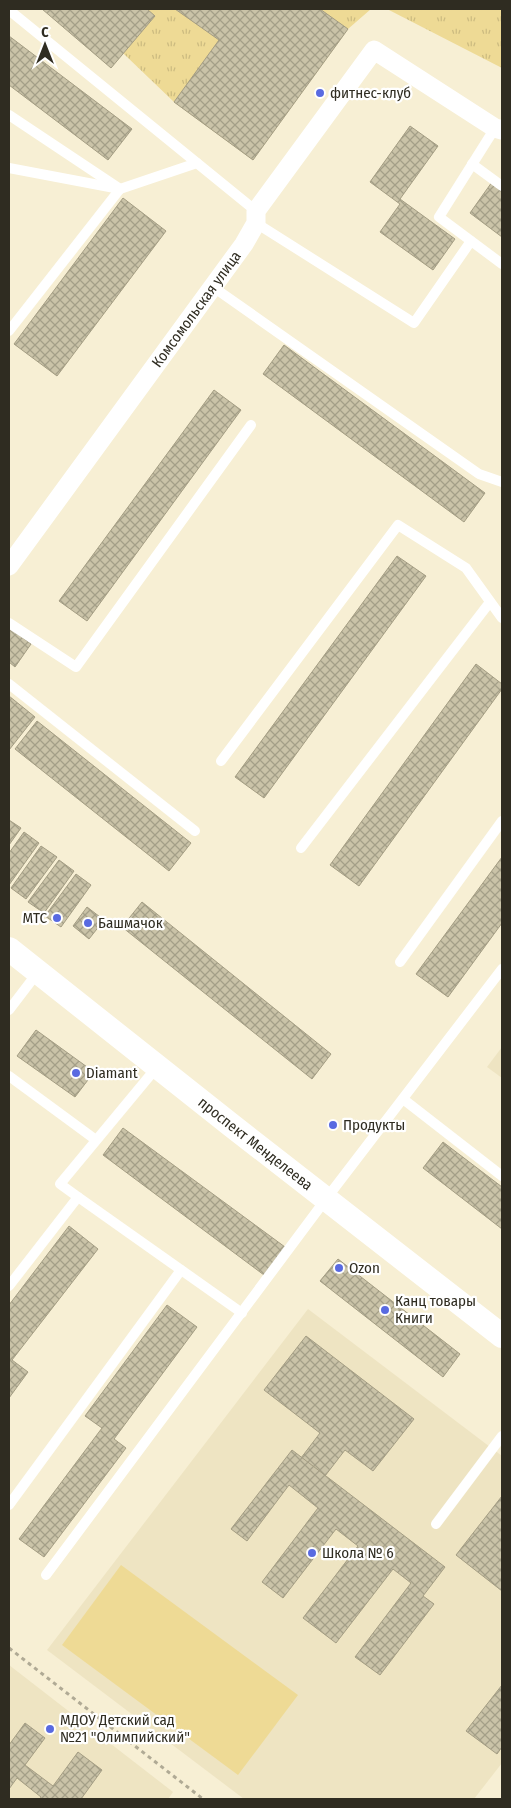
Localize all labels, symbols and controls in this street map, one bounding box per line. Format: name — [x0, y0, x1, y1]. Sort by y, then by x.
north arrow — [20, 20, 70, 70]
text: С — [41, 24, 49, 41]
place label: фитнес-клуб — [330, 84, 411, 102]
marker: фитнес-клуб — [314, 87, 326, 99]
street label: Комсомольская улица — [148, 247, 245, 371]
place label: МТС — [23, 909, 47, 927]
marker: МТС — [51, 912, 63, 924]
place label: Башмачок — [98, 914, 163, 932]
marker: Башмачок — [82, 917, 94, 929]
place label: Diamant — [86, 1064, 138, 1082]
marker: Diamant — [70, 1067, 82, 1079]
street label: проспект Менделеева — [194, 1093, 316, 1194]
place label: Продукты — [343, 1116, 405, 1134]
marker: Продукты — [327, 1119, 339, 1131]
place label: Ozon — [349, 1259, 380, 1277]
marker: Ozon — [333, 1262, 345, 1274]
place label: Канц товары Книги — [395, 1292, 476, 1327]
marker: Канц товары Книги — [379, 1304, 391, 1316]
place label: Школа № 6 — [322, 1544, 394, 1562]
marker: Школа № 6 — [306, 1547, 318, 1559]
place label: МДОУ Детский сад №21 "Олимпийский" — [60, 1711, 190, 1746]
marker: МДОУ Детский сад №21 "Олимпийский" — [44, 1723, 56, 1735]

